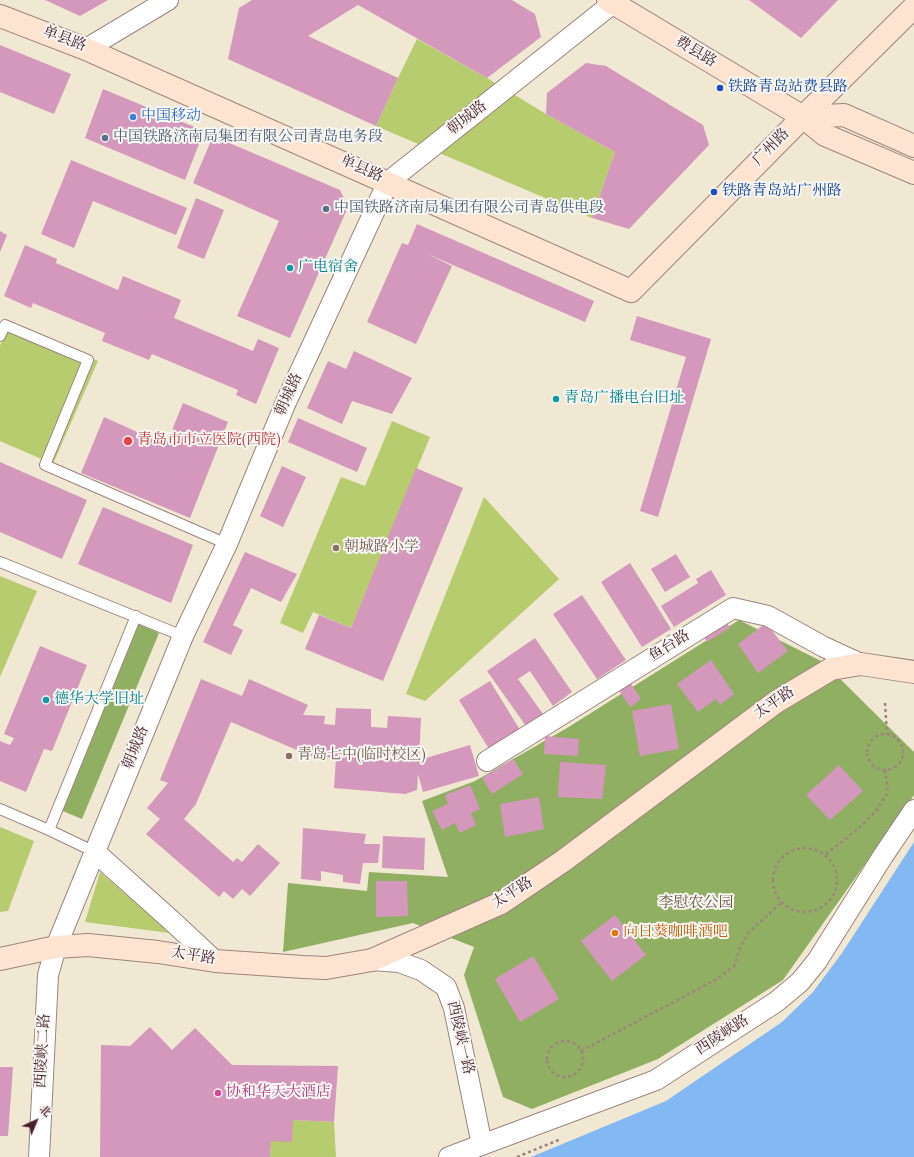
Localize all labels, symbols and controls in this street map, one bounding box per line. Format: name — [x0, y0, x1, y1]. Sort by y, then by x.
street label: 单县路 — [40, 24, 88, 56]
street label: 费县路 — [671, 34, 719, 72]
place label: 铁路青岛站费县路 — [728, 79, 848, 97]
marker: 铁路青岛站费县路 — [715, 83, 725, 93]
street label: 朝城路 — [445, 98, 491, 140]
place label: 中国移动 — [141, 108, 201, 126]
marker: 中国移动 — [128, 112, 138, 122]
street label: 广州路 — [750, 126, 794, 170]
place label: 中国铁路济南局集团有限公司青岛电务段 — [113, 129, 383, 147]
marker: 中国铁路济南局集团有限公司青岛电务段 — [100, 133, 110, 143]
street label: 单县路 — [337, 153, 385, 187]
place label: 铁路青岛站广州路 — [722, 183, 842, 201]
marker: 铁路青岛站广州路 — [709, 187, 719, 197]
place label: 中国铁路济南局集团有限公司青岛供电段 — [334, 200, 604, 218]
marker: 中国铁路济南局集团有限公司青岛供电段 — [321, 204, 331, 214]
place label: 广电宿舍 — [298, 259, 358, 277]
marker: 广电宿舍 — [285, 263, 295, 273]
street label: 朝城路 — [273, 371, 307, 419]
place label: 青岛广播电台旧址 — [564, 390, 684, 408]
marker: 青岛广播电台旧址 — [551, 394, 561, 404]
place label: 青岛市市立医院(西院) — [137, 432, 281, 450]
marker: 青岛市市立医院(西院) — [122, 435, 134, 447]
place label: 朝城路小学 — [344, 539, 419, 557]
marker: 朝城路小学 — [331, 543, 341, 553]
street label: 鱼台路 — [646, 627, 694, 667]
street label: 太平路 — [751, 684, 799, 724]
place label: 德华大学旧址 — [54, 691, 144, 709]
marker: 德华大学旧址 — [41, 695, 51, 705]
street label: 朝城路 — [120, 724, 154, 772]
place label: 青岛七中(临时校区) — [297, 747, 426, 765]
marker: 青岛七中(临时校区) — [284, 751, 294, 761]
street label: 太平路 — [489, 874, 537, 914]
park label: 李慰农公园 — [659, 895, 733, 913]
place label: 向日葵咖啡酒吧 — [623, 924, 728, 942]
marker: 向日葵咖啡酒吧 — [610, 928, 620, 938]
street label: 太平路 — [169, 945, 217, 969]
street label: 西陵峡一路 — [442, 999, 476, 1077]
street label: 西陵峡路 — [693, 1012, 753, 1060]
street label: 西陵峡二路 — [33, 1013, 55, 1089]
place label: 协和华天大酒店 — [226, 1084, 331, 1102]
marker: 协和华天大酒店 — [213, 1088, 223, 1098]
north arrow — [16, 1101, 56, 1141]
text: 北 — [36, 1103, 54, 1121]

